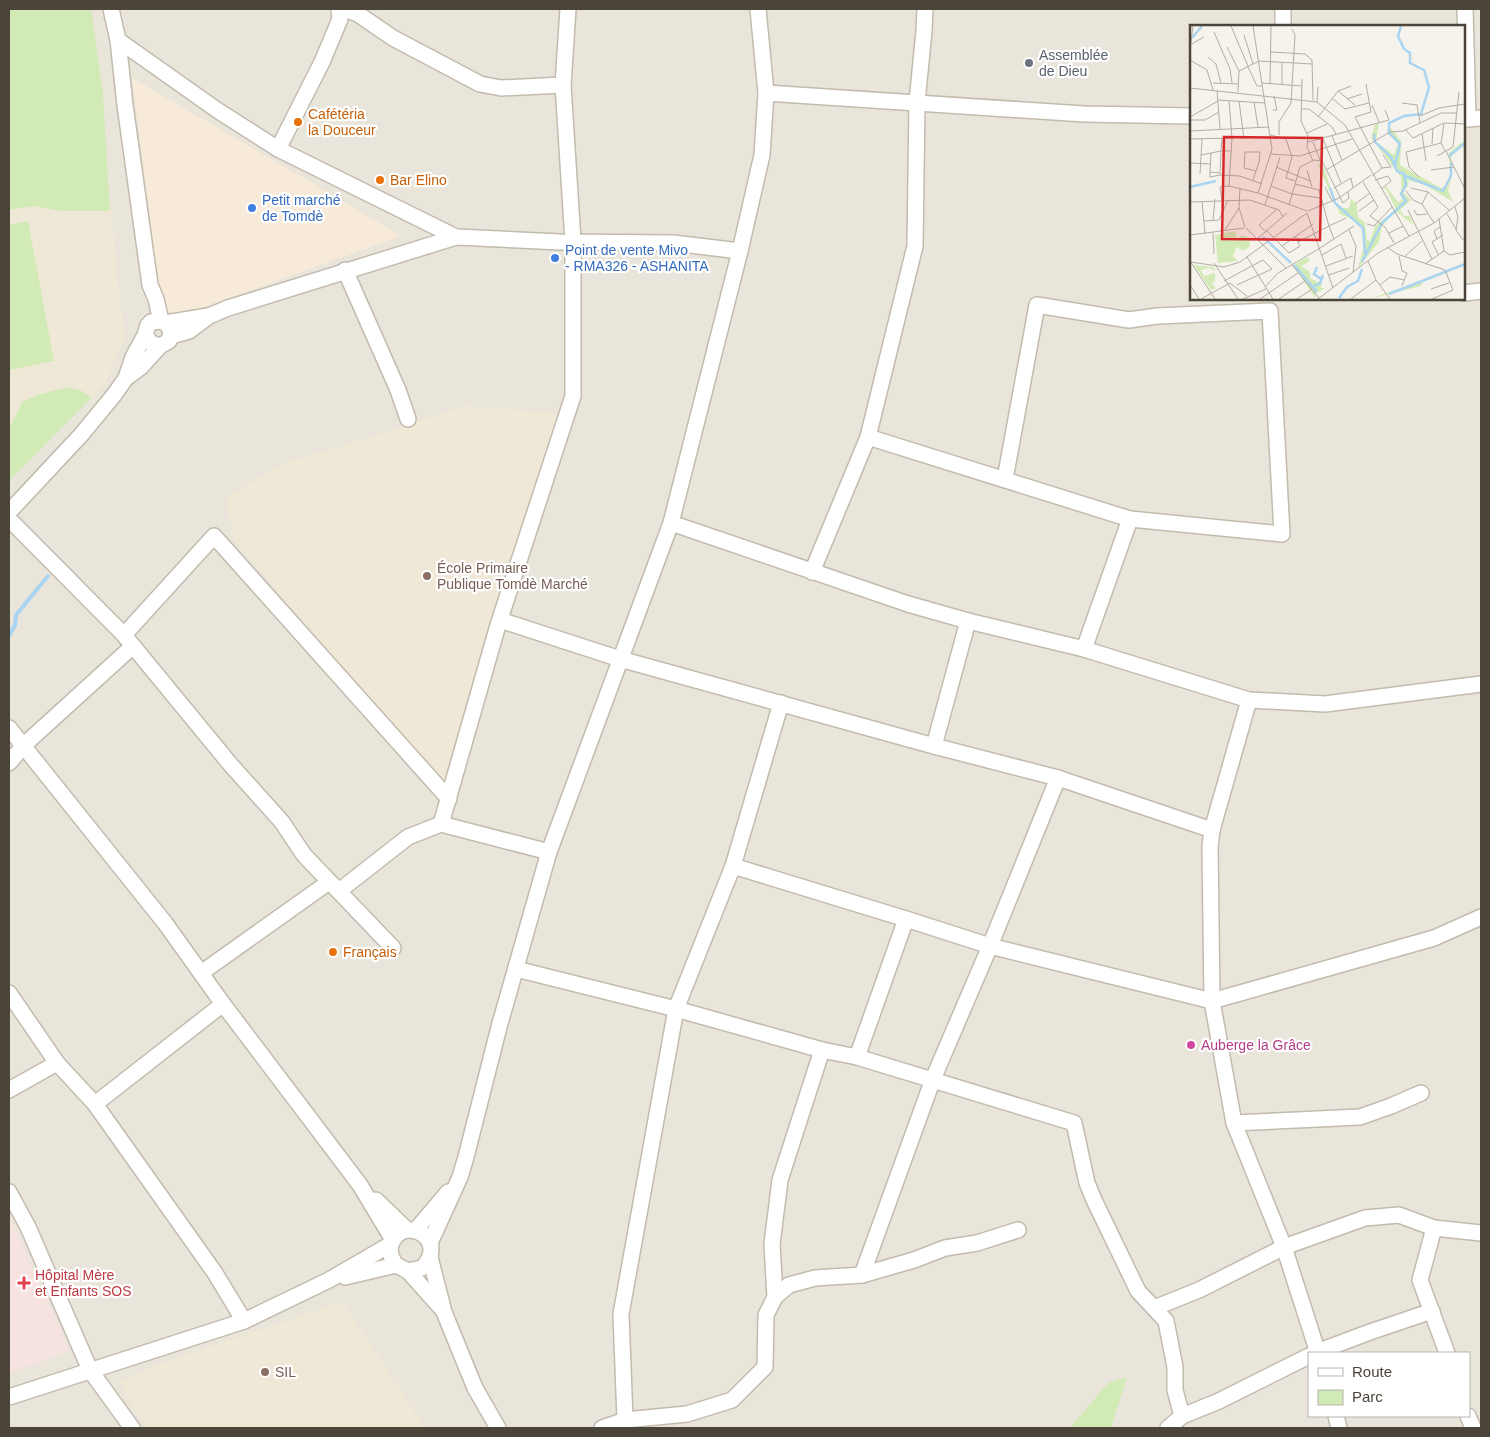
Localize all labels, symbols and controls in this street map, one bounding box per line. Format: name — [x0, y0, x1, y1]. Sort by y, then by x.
inset map — [1190, 25, 1465, 300]
place label: Assemblée de Dieu — [1039, 47, 1108, 79]
marker: Assemblée de Dieu — [1023, 57, 1035, 69]
place label: Cafétéria la Douceur — [308, 106, 376, 138]
marker: Cafétéria la Douceur — [292, 116, 304, 128]
place label: Bar Elino — [390, 172, 447, 188]
marker: Bar Elino — [374, 174, 386, 186]
place label: Petit marché de Tomdè — [262, 192, 341, 224]
marker: Petit marché de Tomdè — [246, 202, 258, 214]
place label: Point de vente Mivo - RMA326 - ASHANITA — [565, 242, 709, 274]
marker: Point de vente Mivo - RMA326 - ASHANITA — [549, 252, 561, 264]
place label: École Primaire Publique Tomdè Marché — [437, 560, 588, 592]
marker: École Primaire Publique Tomdè Marché — [421, 570, 433, 582]
place label: Français — [343, 944, 397, 960]
marker: Français — [327, 946, 339, 958]
place label: Auberge la Grâce — [1201, 1037, 1311, 1053]
marker: Auberge la Grâce — [1185, 1039, 1197, 1051]
place label: Hôpital Mère et Enfants SOS — [35, 1267, 132, 1299]
marker: Hôpital Mère et Enfants SOS — [17, 1276, 31, 1290]
legend — [1308, 1352, 1470, 1417]
text: Route — [1352, 1363, 1392, 1380]
place label: SIL — [275, 1364, 296, 1380]
marker: SIL — [259, 1366, 271, 1378]
text: Parc — [1352, 1388, 1383, 1405]

